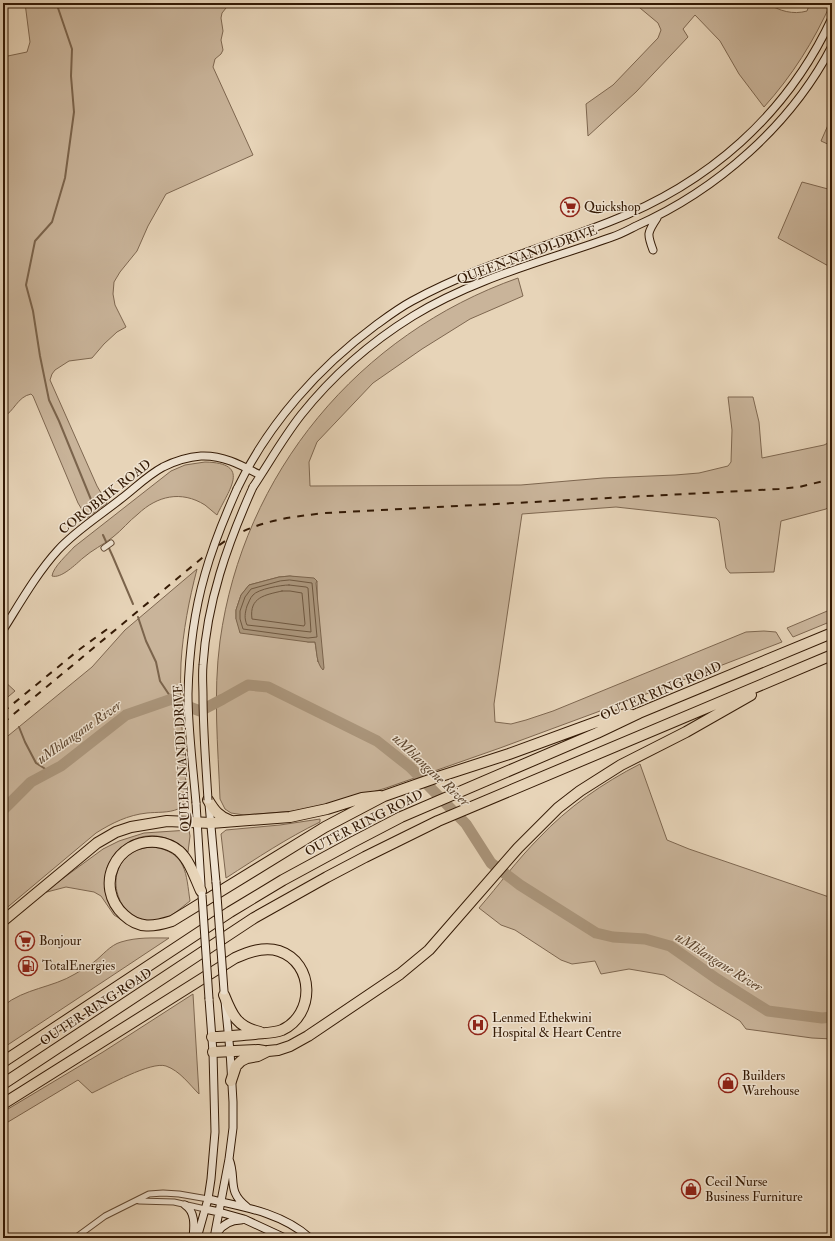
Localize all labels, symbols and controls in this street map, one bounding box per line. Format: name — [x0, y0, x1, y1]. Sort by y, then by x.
supermarket icon: Quickshop — [559, 196, 581, 218]
place label: Quickshop — [584, 199, 641, 216]
street label: QUEEN NANDI DRIVE — [455, 222, 599, 288]
street label: COROBRIK ROAD — [56, 456, 154, 538]
street label: OUTER RING ROAD — [598, 658, 724, 724]
street label: QUEEN NANDI DRIVE — [170, 684, 194, 832]
water label: uMhlangane River — [33, 696, 125, 767]
water label: uMhlangane River — [389, 730, 474, 811]
street label: OUTER RING ROAD — [302, 786, 426, 860]
water label: uMhlangane River — [672, 928, 766, 996]
supermarket icon: Bonjour — [14, 930, 36, 952]
place label: Bonjour — [39, 933, 81, 949]
fuel station icon: TotalEnergies — [17, 955, 39, 977]
place label: TotalEnergies — [42, 958, 116, 974]
street label: OUTER RING ROAD — [37, 965, 155, 1049]
place label: Lenmed Ethekwini Hospital & Heart Centre — [492, 1010, 622, 1042]
hospital icon: Lenmed Ethekwini Hospital & Heart Centre — [467, 1014, 489, 1036]
place label: Builders Warehouse — [741, 1068, 800, 1099]
shop icon: Builders Warehouse — [717, 1072, 739, 1094]
place label: Cecil Nurse Business Furniture — [705, 1174, 803, 1205]
shop icon: Cecil Nurse Business Furniture — [680, 1178, 702, 1200]

